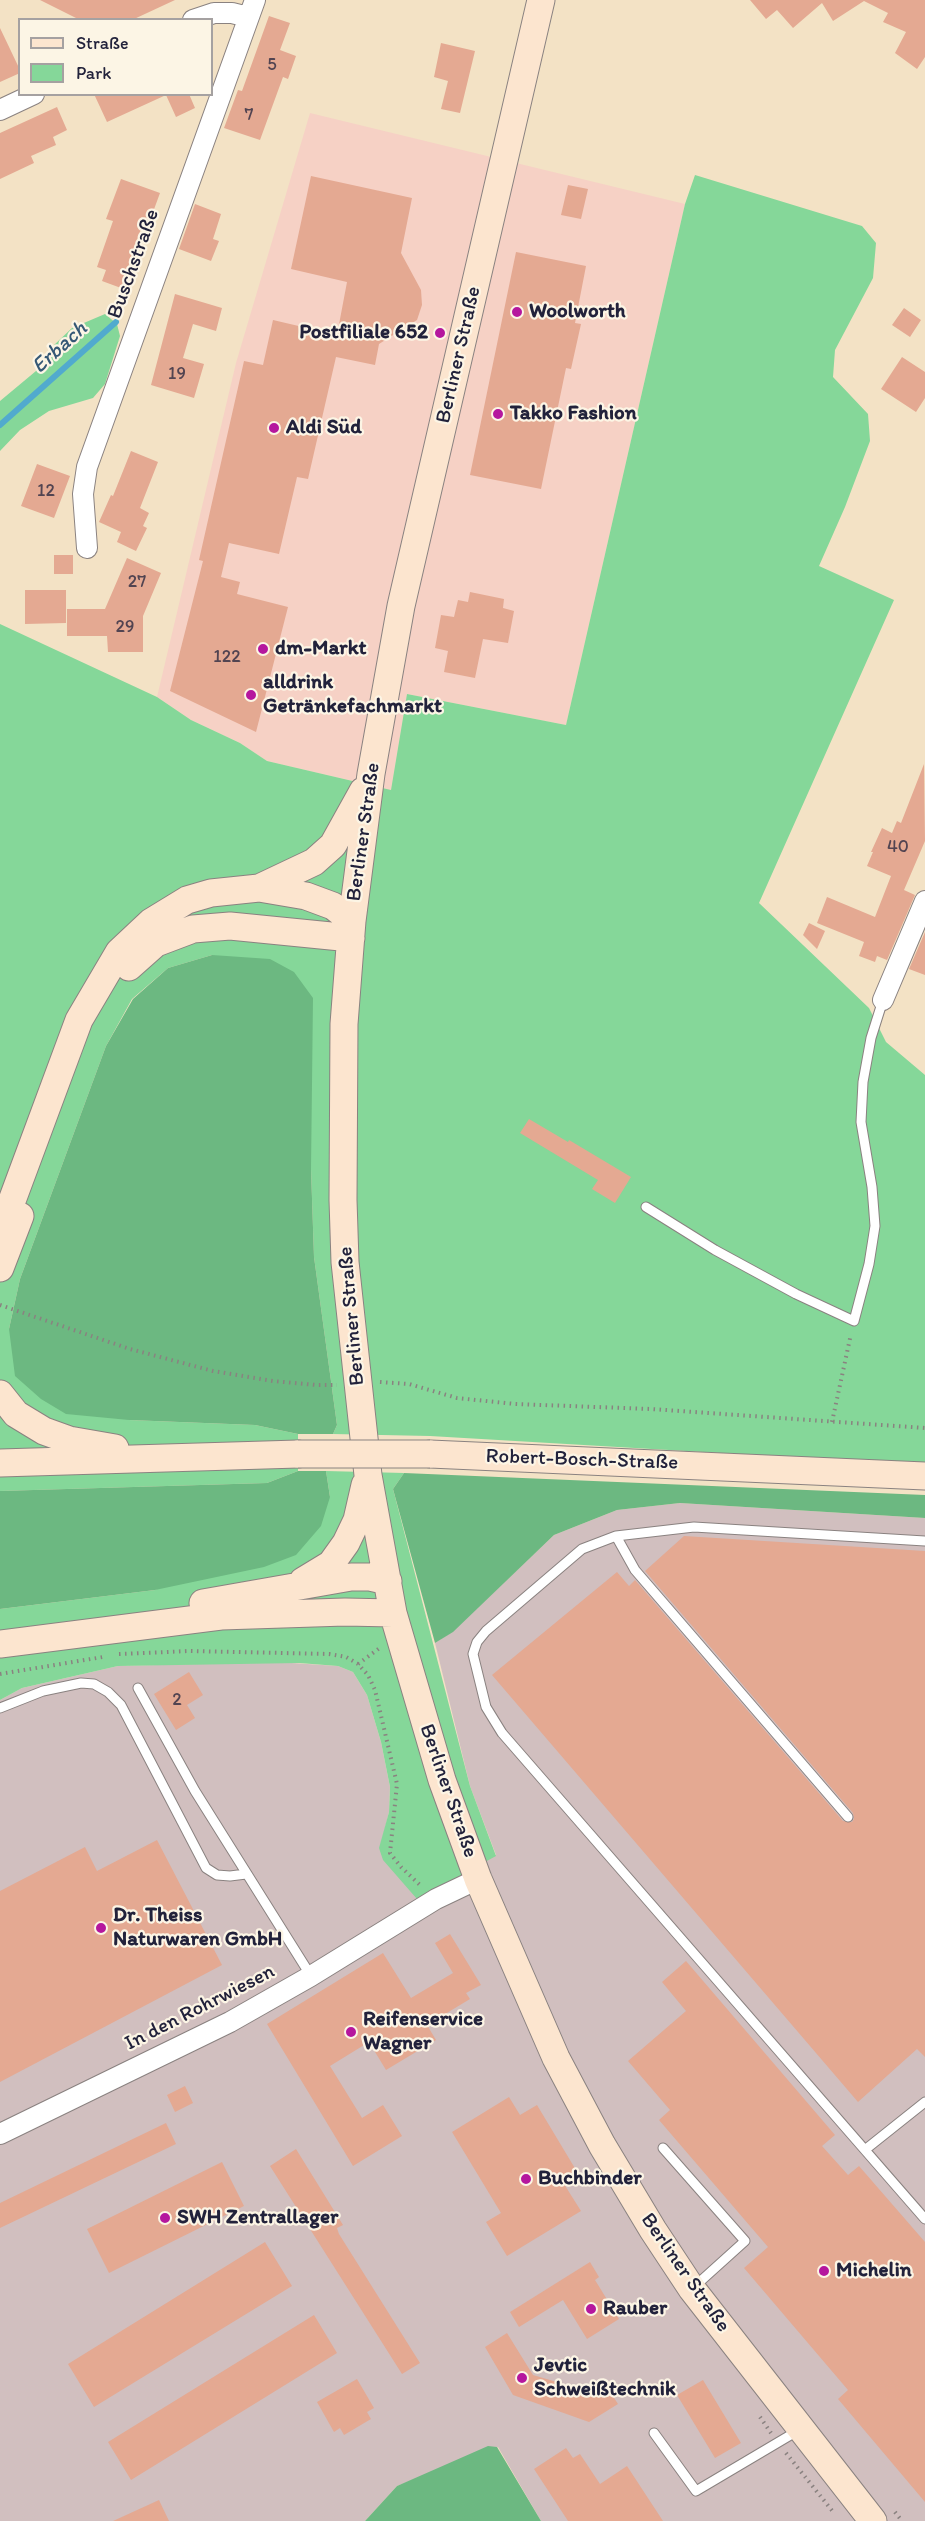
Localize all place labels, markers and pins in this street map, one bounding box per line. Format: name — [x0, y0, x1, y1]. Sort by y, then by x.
place label: Woolworth — [529, 299, 626, 325]
marker: Woolworth — [510, 305, 524, 319]
place label: Postfiliale 652 — [299, 320, 428, 346]
marker: Postfiliale 652 — [433, 326, 447, 340]
place label: Takko Fashion — [510, 401, 637, 427]
marker: Takko Fashion — [491, 407, 505, 421]
place label: Aldi Süd — [286, 415, 362, 441]
marker: Aldi Süd — [267, 421, 281, 435]
place label: dm-Markt — [275, 636, 366, 662]
marker: dm-Markt — [256, 642, 270, 656]
place label: alldrink Getränkefachmarkt — [263, 670, 442, 720]
marker: alldrink Getränkefachmarkt — [244, 688, 258, 702]
place label: Dr. Theiss Naturwaren GmbH — [113, 1903, 282, 1953]
marker: Dr. Theiss Naturwaren GmbH — [94, 1921, 108, 1935]
place label: Reifenservice Wagner — [363, 2007, 483, 2057]
marker: Reifenservice Wagner — [344, 2025, 358, 2039]
place label: Buchbinder — [538, 2166, 642, 2192]
marker: Buchbinder — [519, 2172, 533, 2186]
place label: SWH Zentrallager — [177, 2205, 338, 2231]
marker: SWH Zentrallager — [158, 2211, 172, 2225]
place label: Michelin — [836, 2258, 912, 2284]
marker: Michelin — [817, 2264, 831, 2278]
place label: Rauber — [603, 2296, 667, 2322]
marker: Rauber — [584, 2302, 598, 2316]
place label: Jevtic Schweißtechnik — [534, 2353, 676, 2403]
marker: Jevtic Schweißtechnik — [515, 2371, 529, 2385]

